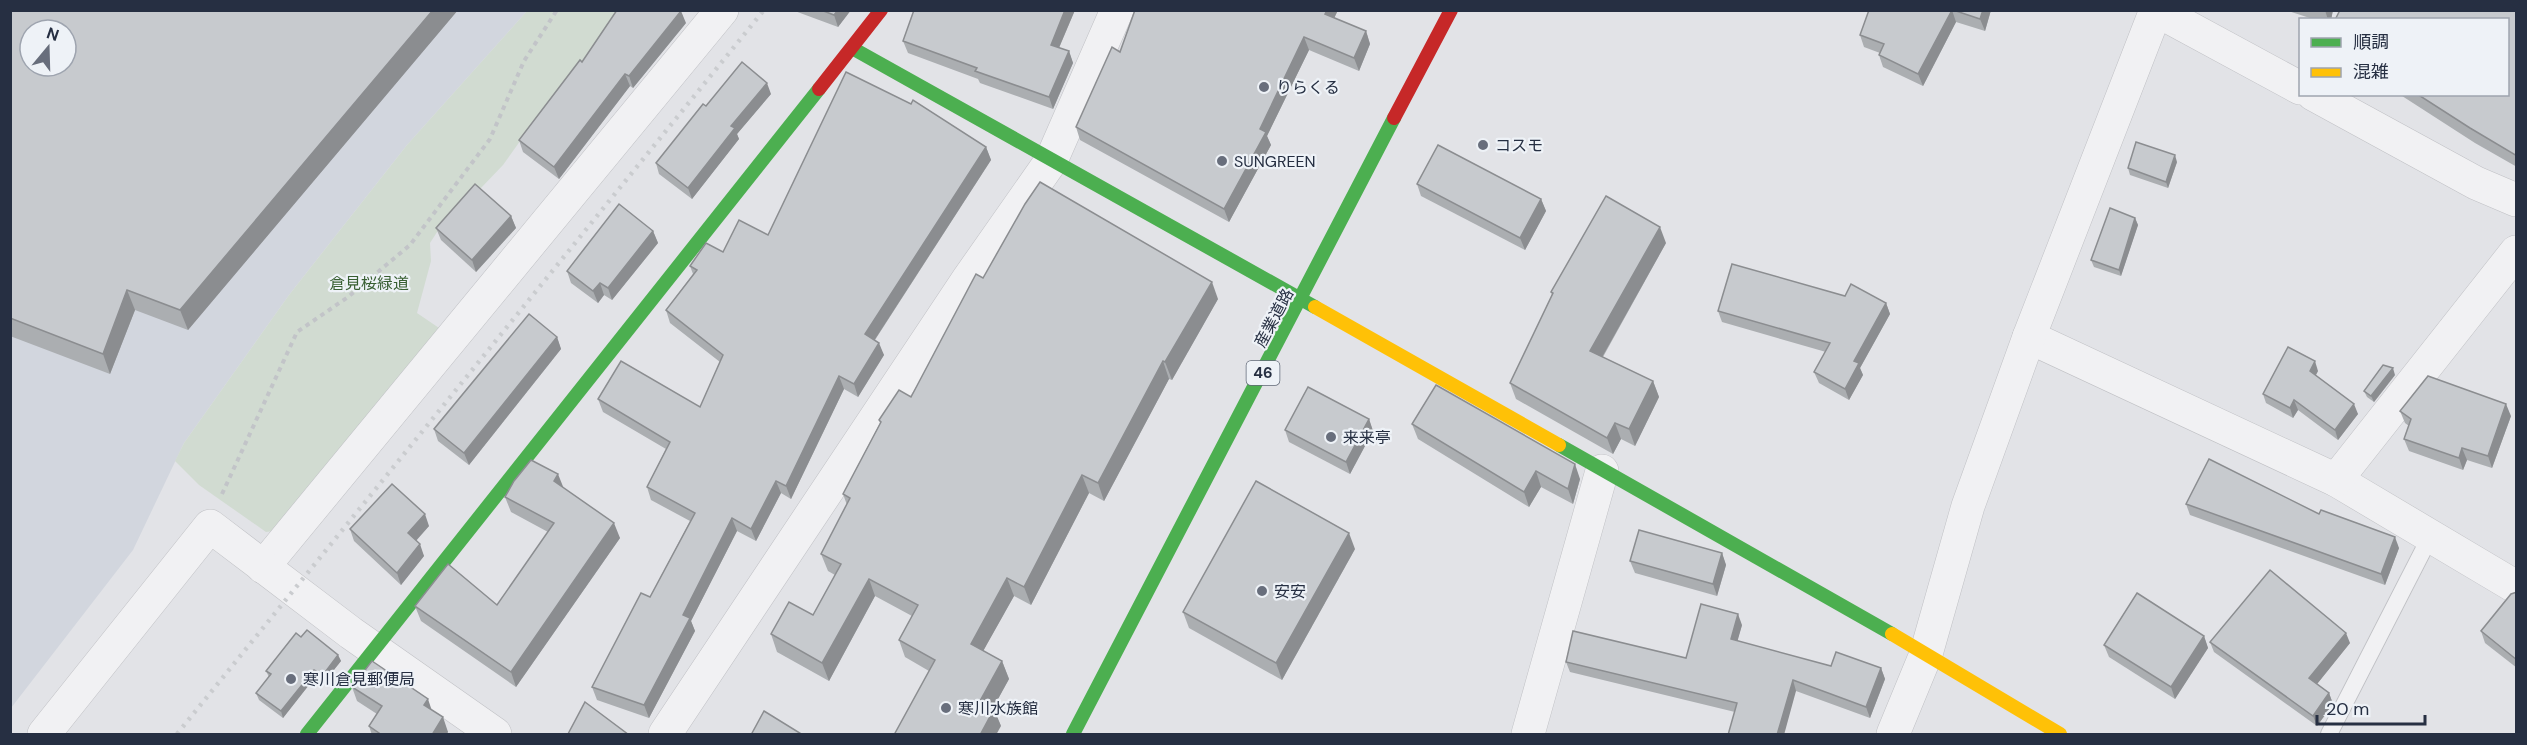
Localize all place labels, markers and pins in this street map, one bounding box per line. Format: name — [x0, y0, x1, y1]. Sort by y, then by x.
place label: りらくる — [1276, 77, 1340, 98]
marker: りらくる — [1257, 80, 1271, 94]
place label: コスモ — [1495, 135, 1543, 156]
marker: コスモ — [1476, 138, 1490, 152]
place label: SUNGREEN — [1234, 151, 1316, 172]
marker: SUNGREEN — [1215, 154, 1229, 168]
place label: 来来亭 — [1343, 427, 1391, 448]
marker: 来来亭 — [1324, 430, 1338, 444]
place label: 安安 — [1274, 581, 1306, 602]
marker: 安安 — [1255, 584, 1269, 598]
place label: 寒川倉見郵便局 — [303, 669, 415, 690]
marker: 寒川倉見郵便局 — [284, 672, 298, 686]
place label: 寒川水族館 — [958, 698, 1038, 719]
marker: 寒川水族館 — [939, 701, 953, 715]

